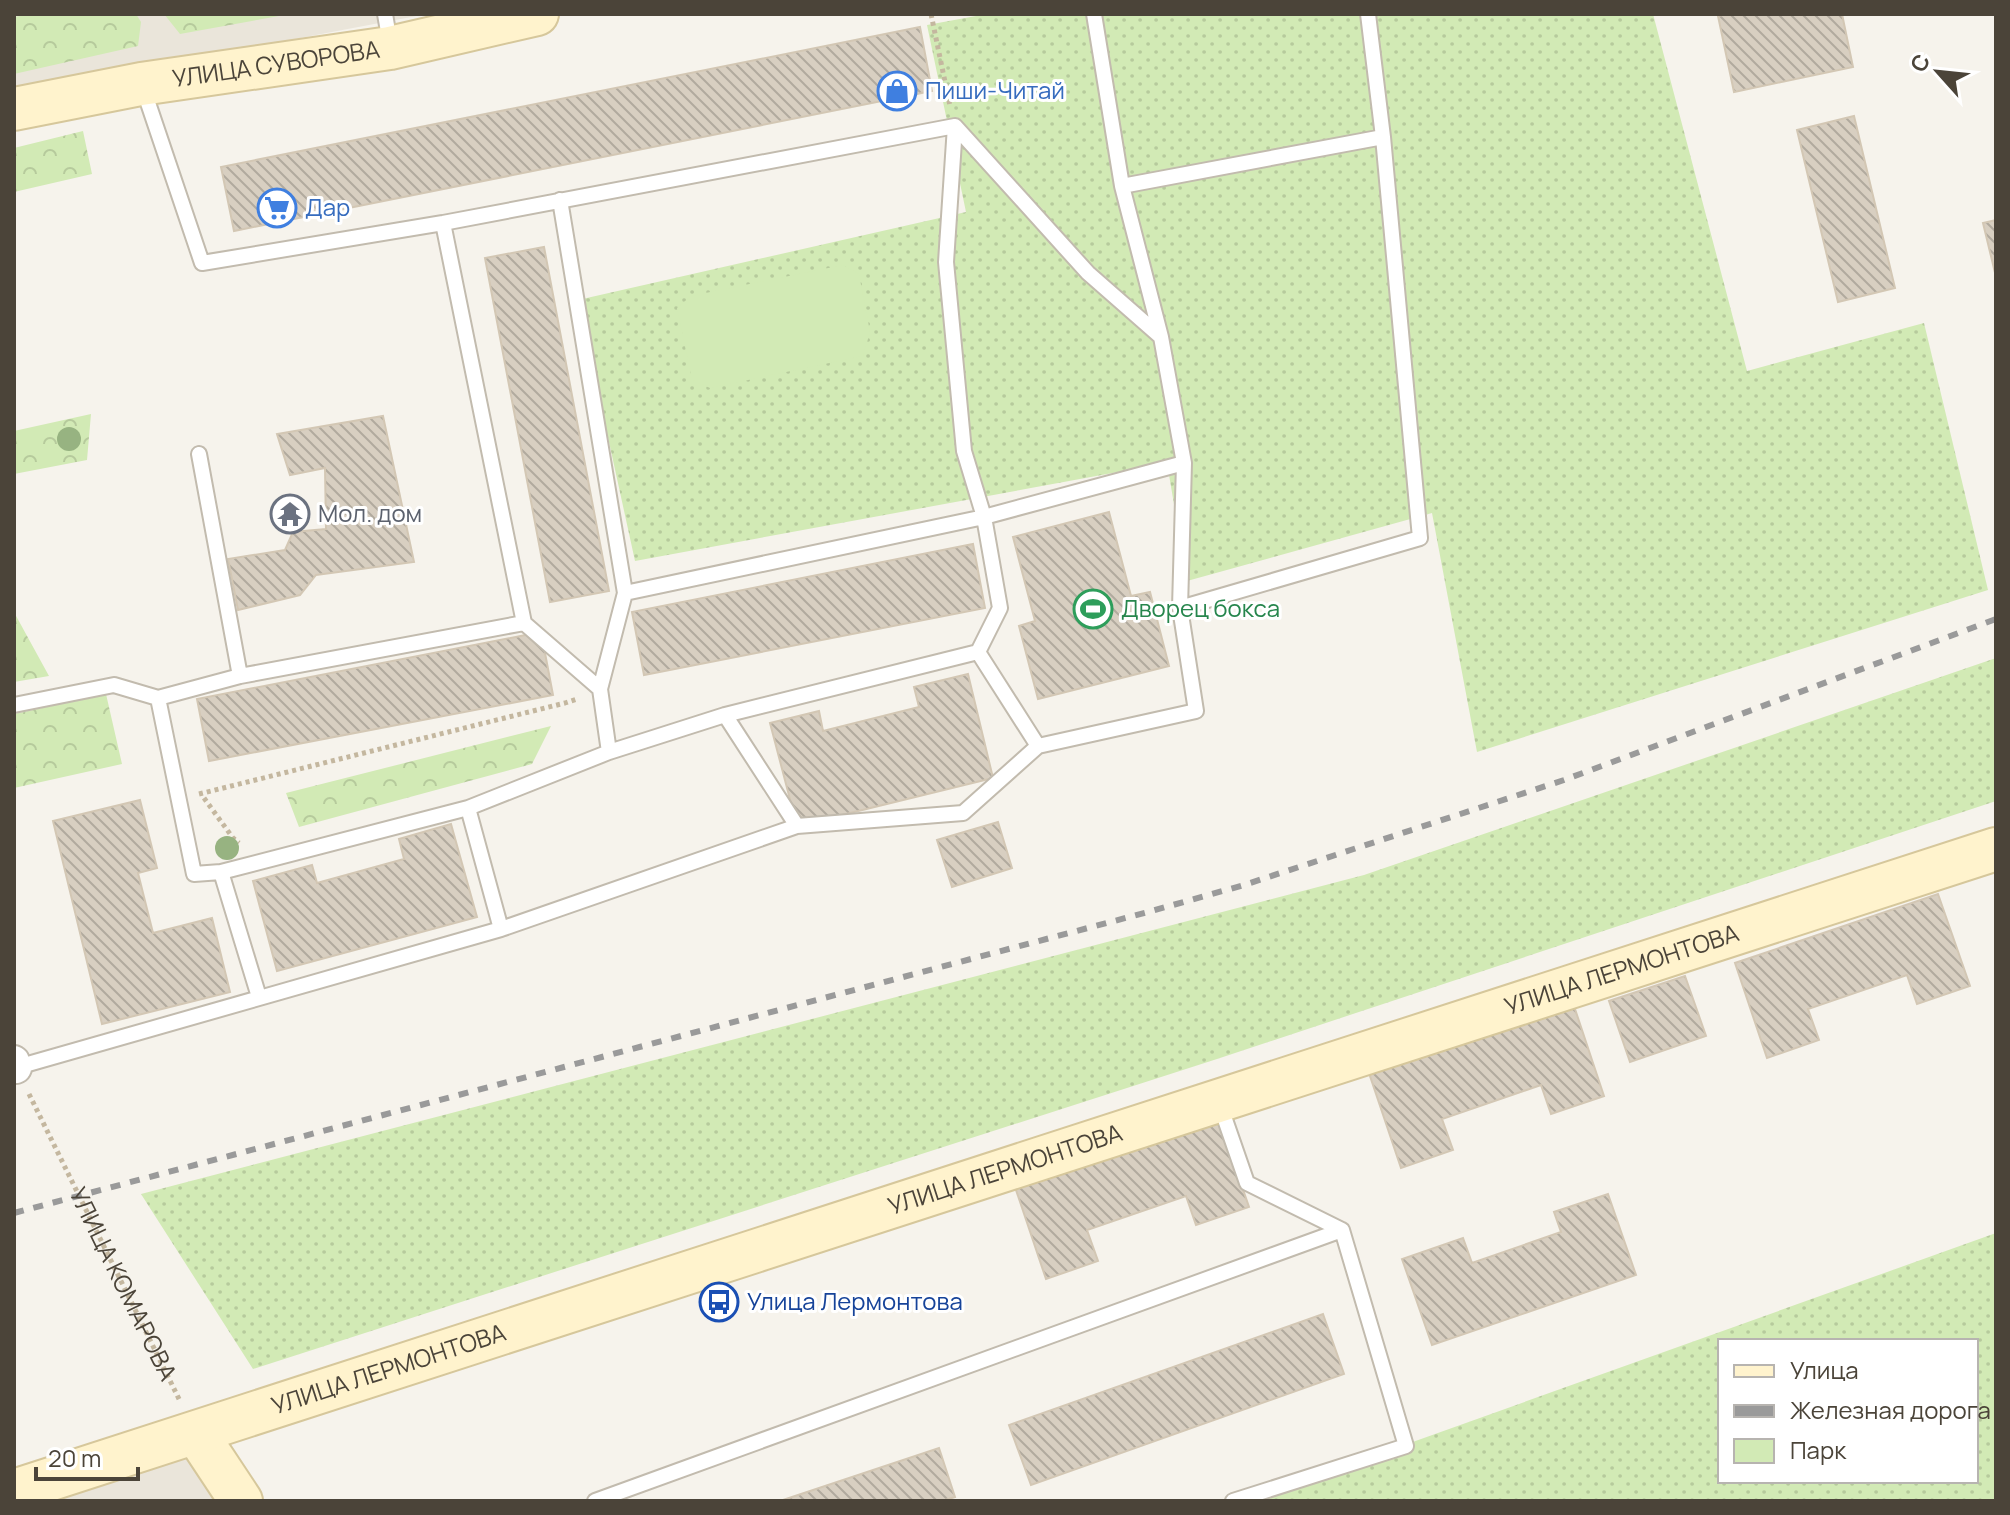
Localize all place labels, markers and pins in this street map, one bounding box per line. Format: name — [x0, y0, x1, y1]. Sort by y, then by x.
shop icon: Пиши-Читай — [876, 70, 918, 112]
place label: Пиши-Читай — [925, 73, 1065, 106]
supermarket icon: Дар — [256, 187, 298, 229]
place label: Дар — [305, 190, 350, 223]
temple icon: Мол. дом — [269, 493, 311, 535]
place label: Мол. дом — [318, 496, 422, 529]
sports icon: Дворец бокса — [1072, 588, 1114, 630]
place label: Дворец бокса — [1121, 591, 1280, 624]
bus stop icon: Улица Лермонтова — [698, 1281, 740, 1323]
place label: Улица Лермонтова — [747, 1284, 963, 1317]

